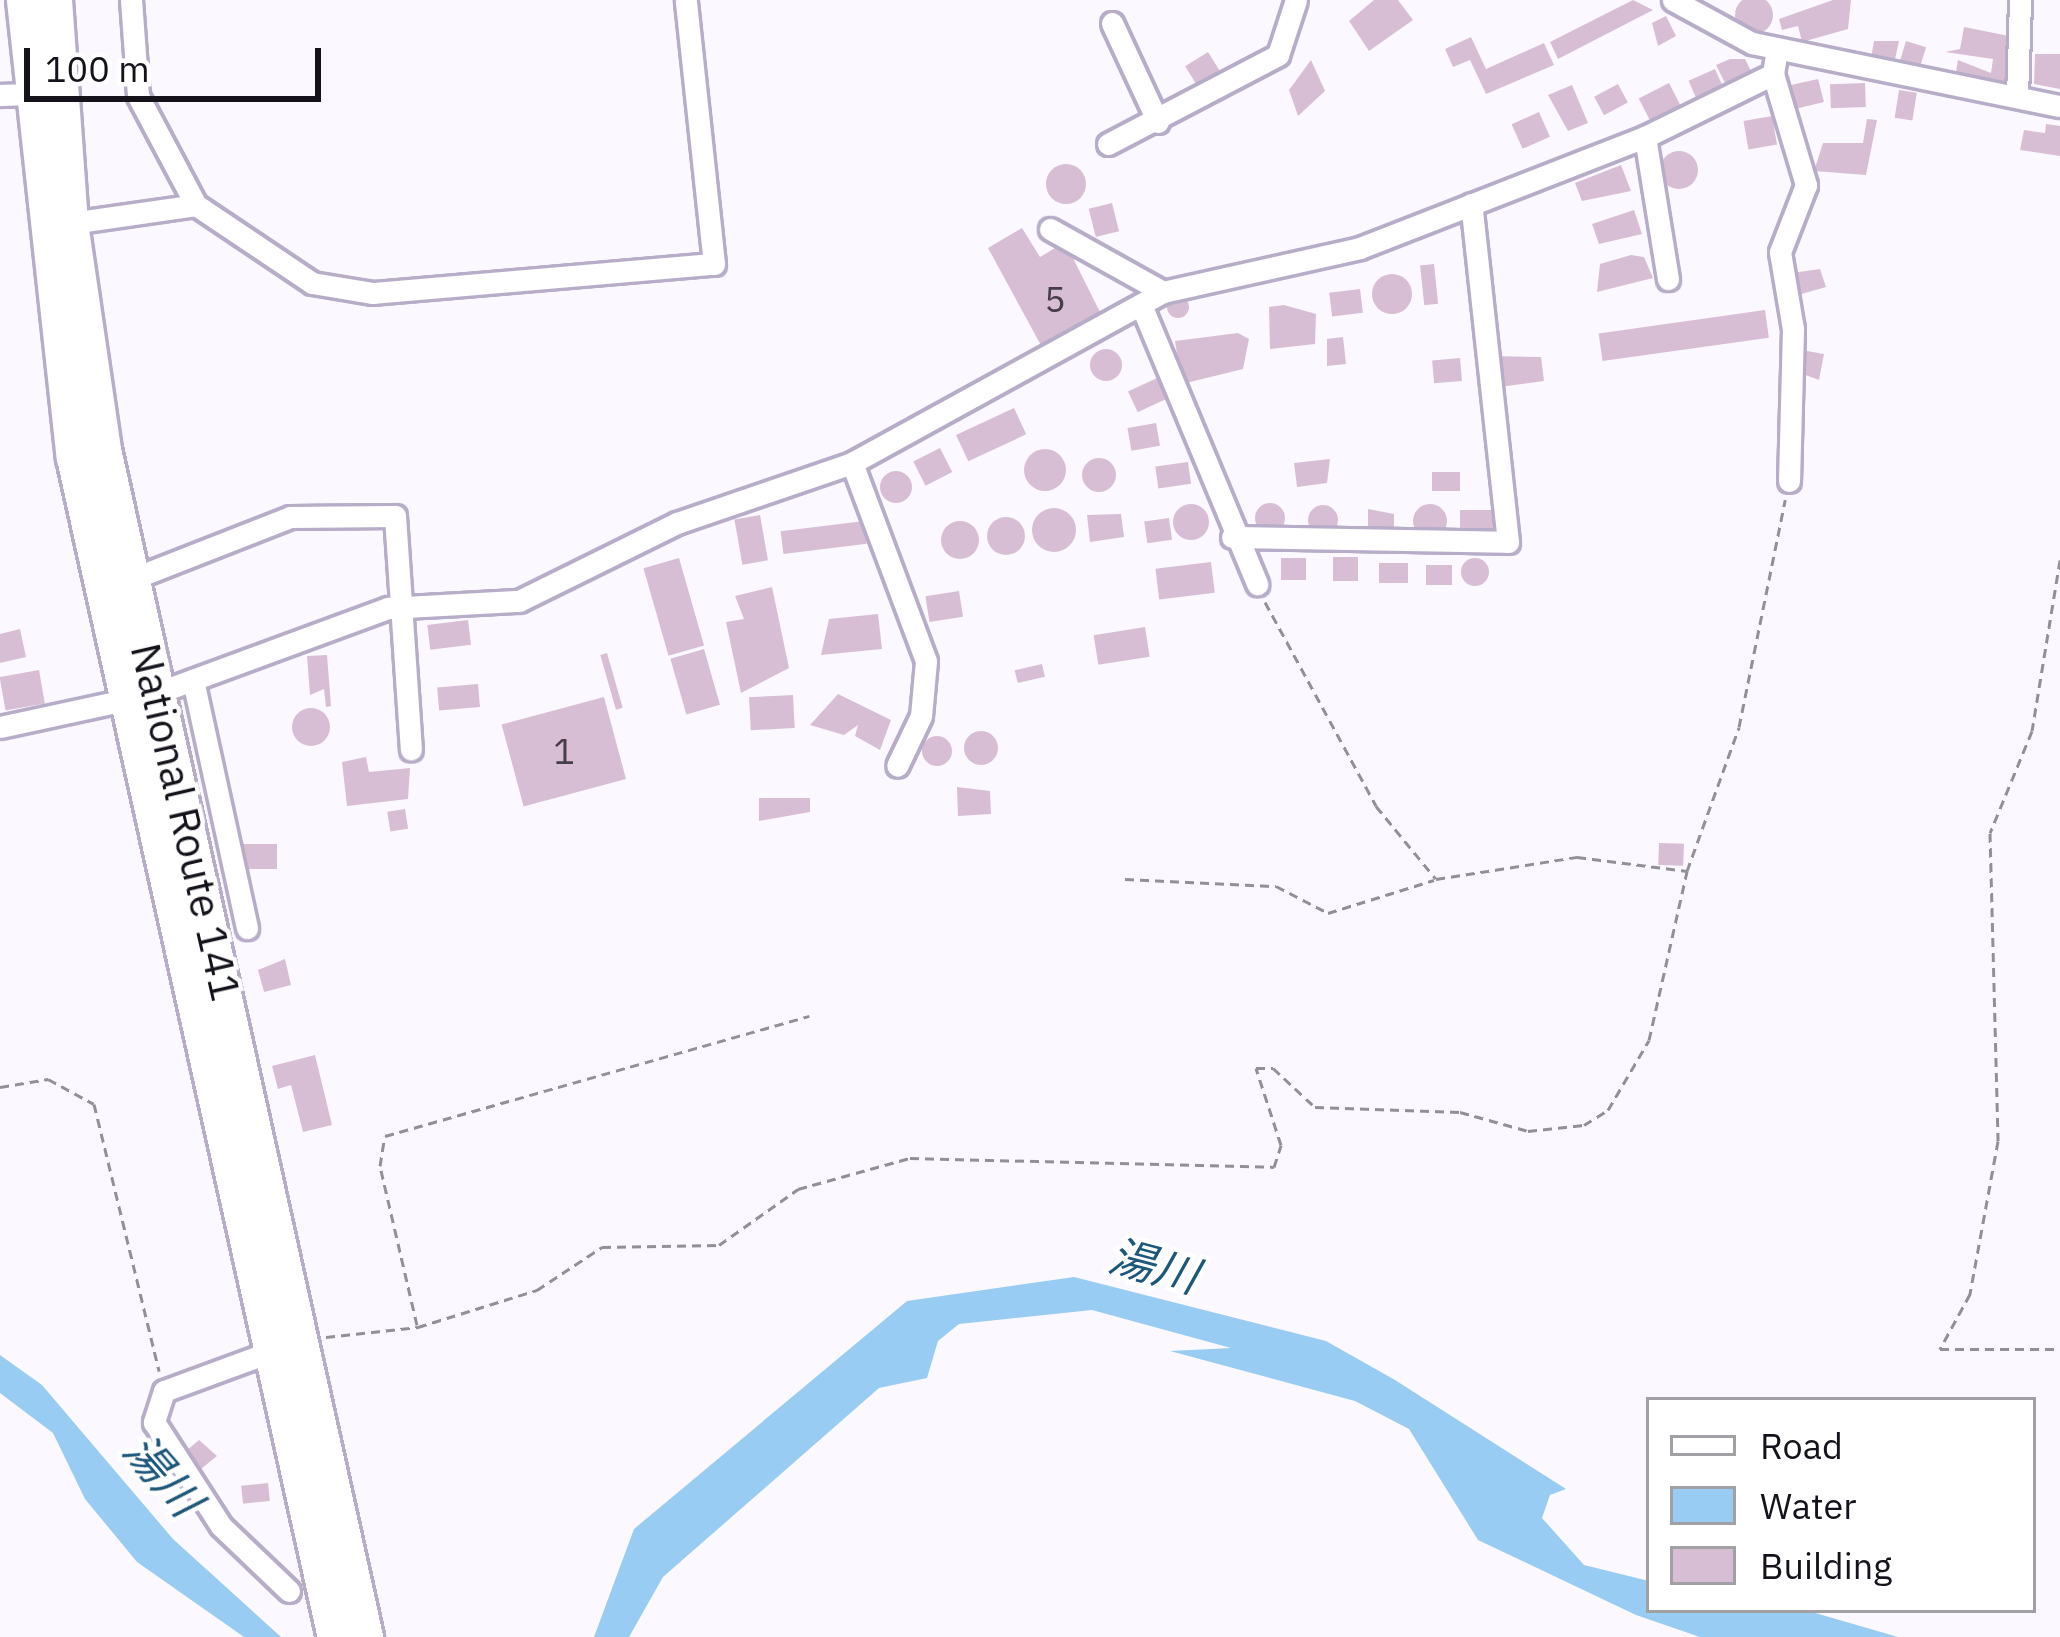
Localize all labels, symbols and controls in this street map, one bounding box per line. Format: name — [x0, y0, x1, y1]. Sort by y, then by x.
scale bar — [30, 24, 327, 98]
text: 100 m — [45, 45, 150, 92]
house number: 5 — [1044, 277, 1066, 321]
street label: National Route 141 — [120, 638, 252, 1006]
house number: 1 — [553, 729, 575, 773]
water label: 湯川 — [1104, 1228, 1204, 1304]
legend — [1646, 1397, 2036, 1613]
text: Road — [1760, 1422, 1843, 1469]
water label: 湯川 — [113, 1423, 213, 1527]
text: Water — [1760, 1482, 1856, 1529]
text: Building — [1760, 1542, 1892, 1589]

